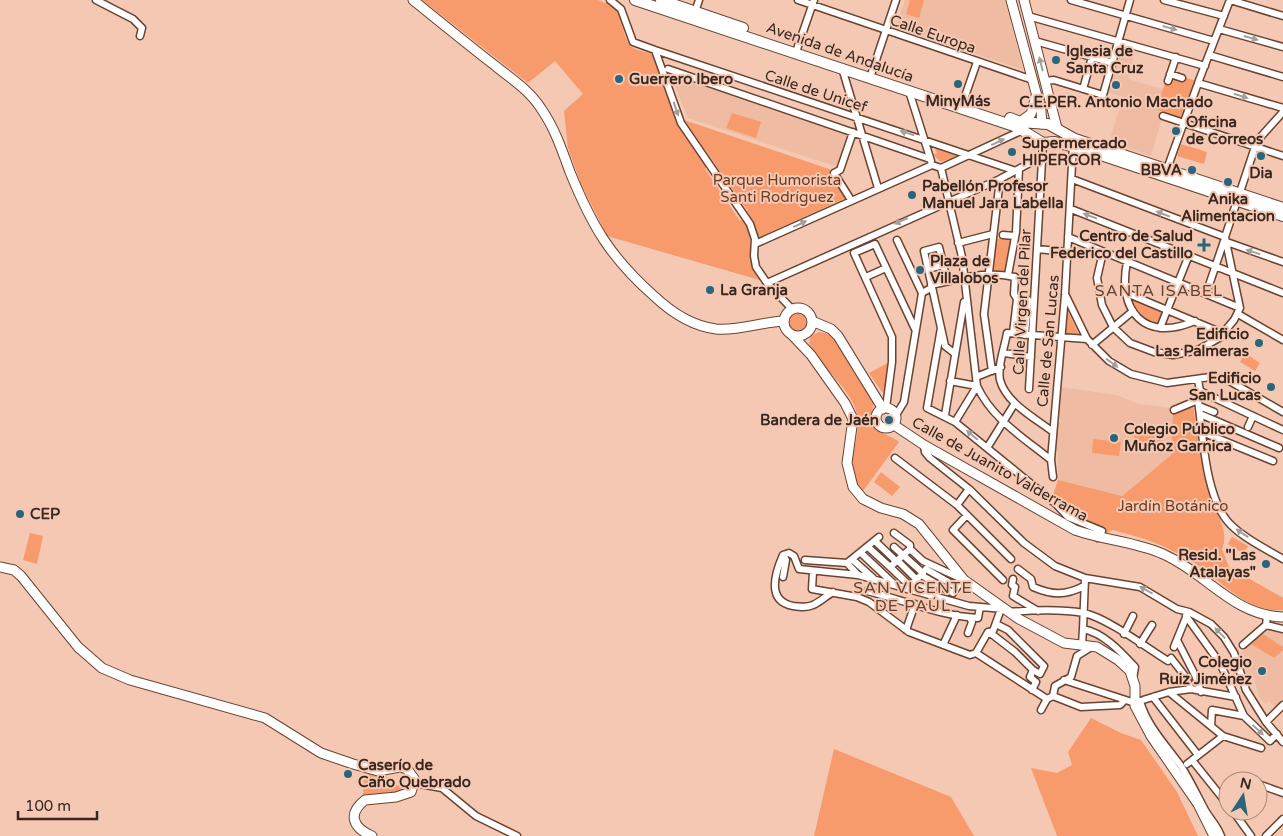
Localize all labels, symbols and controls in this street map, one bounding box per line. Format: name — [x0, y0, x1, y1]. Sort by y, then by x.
street label: Calle Europa — [888, 11, 978, 57]
street label: Avenida de Andalucía — [764, 18, 916, 86]
one-way arrow — [1163, 25, 1178, 33]
one-way arrow — [1244, 34, 1259, 42]
place label: Iglesia de Santa Cruz — [1066, 42, 1144, 77]
marker: Iglesia de Santa Cruz — [1050, 54, 1062, 66]
one-way arrow — [1037, 56, 1045, 71]
street label: Calle de Unicef — [762, 66, 870, 116]
place label: Guerrero Ibero — [629, 70, 733, 88]
marker: Guerrero Ibero — [613, 73, 625, 85]
marker: MinyMás — [952, 78, 964, 90]
marker: C.E.PER. Antonio Machado — [1110, 79, 1122, 91]
place label: MinyMás — [925, 92, 991, 111]
one-way arrow — [1233, 92, 1248, 100]
place label: C.E.PER. Antonio Machado — [1019, 93, 1213, 111]
one-way arrow — [673, 102, 681, 117]
place label: Oficina de Correos — [1186, 113, 1263, 148]
marker: Oficina de Correos — [1170, 125, 1182, 137]
one-way arrow — [899, 129, 914, 137]
place label: Supermercado HIPERCOR — [1022, 134, 1127, 169]
one-way arrow — [991, 137, 1005, 145]
marker: Supermercado HIPERCOR — [1006, 146, 1018, 158]
marker: Dia — [1255, 150, 1267, 162]
place label: BBVA — [1140, 161, 1182, 179]
marker: BBVA — [1186, 164, 1198, 176]
place label: Dia — [1249, 164, 1273, 182]
park label: Parque Humorista Santi Rodríguez — [713, 171, 841, 206]
marker: Anika Alimentacion — [1222, 176, 1234, 188]
place label: Pabellón Profesor Manuel Jara Labella — [922, 177, 1064, 212]
marker: Pabellón Profesor Manuel Jara Labella — [906, 189, 918, 201]
place label: Anika Alimentacion — [1181, 190, 1275, 225]
one-way arrow — [1155, 210, 1170, 218]
one-way arrow — [1082, 212, 1097, 220]
one-way arrow — [894, 218, 909, 226]
one-way arrow — [793, 219, 807, 227]
place label: Centro de Salud Federico del Castillo — [1050, 227, 1193, 262]
street label: Calle Virgen del Pilar — [1009, 228, 1035, 376]
marker: Centro de Salud Federico del Castillo — [1197, 238, 1211, 252]
one-way arrow — [1246, 248, 1261, 255]
place label: Plaza de Villalobos — [930, 252, 999, 287]
marker: Plaza de Villalobos — [914, 264, 926, 276]
street label: Calle de San Lucas — [1033, 274, 1063, 408]
place label: La Granja — [720, 281, 788, 300]
district label: SANTA ISABEL — [1095, 281, 1223, 301]
marker: La Granja — [704, 284, 716, 296]
place label: Edificio Las Palmeras — [1155, 325, 1249, 360]
marker: Edificio Las Palmeras — [1253, 337, 1265, 349]
one-way arrow — [1105, 358, 1119, 368]
place label: Edificio San Lucas — [1189, 369, 1261, 404]
marker: Edificio San Lucas — [1265, 381, 1277, 393]
place label: Bandera de Jaén — [760, 411, 879, 429]
street label: Calle de Juanito Valderrama — [909, 413, 1091, 525]
marker: Bandera de Jaén — [883, 414, 895, 426]
place label: Colegio Público Muñoz Garnica — [1124, 420, 1235, 455]
one-way arrow — [965, 430, 978, 441]
marker: Colegio Público Muñoz Garnica — [1108, 432, 1120, 444]
park label: Jardín Botánico — [1118, 497, 1228, 515]
place label: CEP — [30, 505, 60, 523]
marker: CEP — [14, 508, 26, 520]
one-way arrow — [1235, 528, 1249, 538]
place label: Resid. "Las Atalayas" — [1178, 546, 1256, 582]
marker: Resid. "Las Atalayas" — [1260, 558, 1272, 570]
district label: SAN VICENTE DE PAÚL — [853, 578, 973, 616]
one-way arrow — [1138, 586, 1153, 594]
one-way arrow — [1214, 627, 1226, 639]
place label: Colegio Ruiz Jiménez — [1159, 653, 1253, 688]
marker: Colegio Ruiz Jiménez — [1256, 665, 1268, 677]
one-way arrow — [1252, 724, 1264, 736]
place label: Caserío de Caño Quebrado — [358, 756, 471, 791]
marker: Caserío de Caño Quebrado — [342, 768, 354, 780]
north arrow — [1218, 771, 1268, 821]
text: N — [1238, 774, 1253, 793]
scale bar — [18, 788, 96, 820]
text: 100 m — [25, 797, 71, 815]

